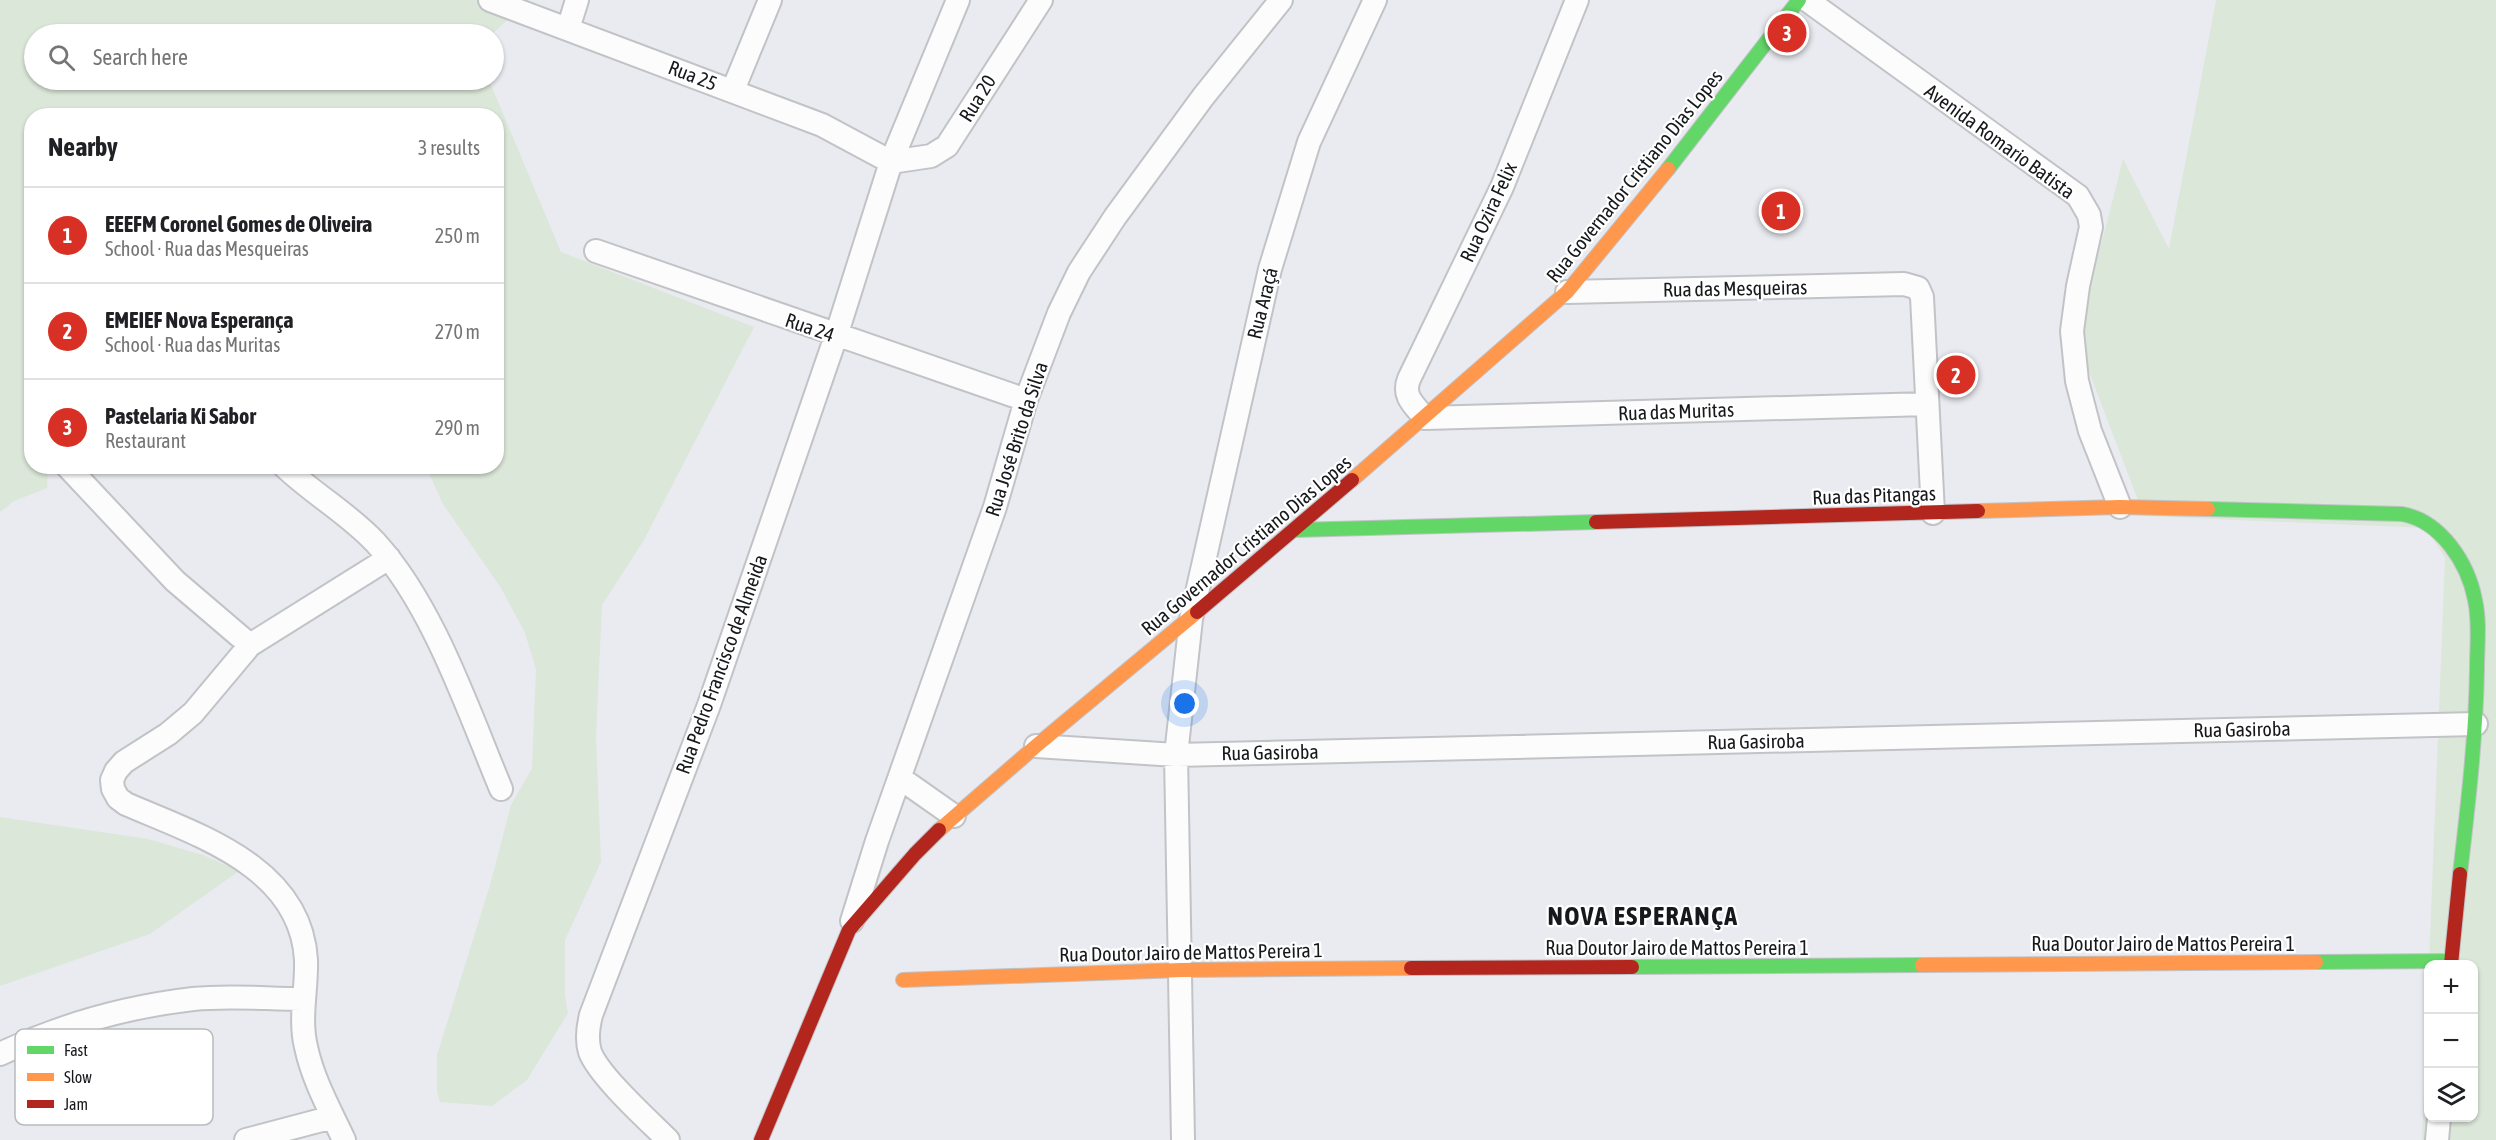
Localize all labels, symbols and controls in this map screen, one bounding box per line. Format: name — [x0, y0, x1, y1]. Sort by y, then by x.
pin: 3 — [1768, 10, 1806, 56]
search box — [24, 24, 504, 90]
icon: search — [45, 41, 78, 74]
text: Search here — [93, 44, 188, 70]
street label: Rua 25 — [665, 55, 721, 95]
street label: Rua Governador Cristiano Dias Lopes — [1541, 65, 1727, 287]
street label: Rua 20 — [954, 70, 1000, 126]
street label: Avenida Romario Batista — [1921, 79, 2079, 203]
text: Nearby — [48, 132, 118, 162]
text: 3 results — [418, 136, 480, 159]
street label: Rua Ozira Felix — [1455, 158, 1521, 266]
pin: 1 — [1762, 188, 1800, 234]
text: EEEFM Coronel Gomes de Oliveira — [105, 211, 372, 237]
text: 1 — [63, 224, 72, 247]
text: 250 m — [435, 224, 480, 247]
text: School · Rua das Mesqueiras — [105, 237, 309, 260]
street label: Rua Araçá — [1242, 265, 1282, 341]
street label: Rua das Mesqueiras — [1663, 275, 1807, 301]
text: EMEIEF Nova Esperança — [105, 307, 293, 333]
street label: Rua 24 — [782, 308, 838, 346]
text: 2 — [63, 320, 72, 343]
text: 270 m — [435, 320, 480, 343]
text: School · Rua das Muritas — [105, 333, 280, 356]
pin: 2 — [1936, 352, 1976, 398]
street label: Rua José Brito da Silva — [980, 359, 1052, 519]
street label: Rua das Muritas — [1618, 397, 1734, 425]
text: Pastelaria Ki Sabor — [105, 403, 256, 429]
text: 3 — [63, 416, 72, 439]
text: 290 m — [435, 416, 480, 439]
text: Restaurant — [105, 429, 186, 452]
street label: Rua Governador Cristiano Dias Lopes — [1136, 450, 1356, 640]
street label: Rua das Pitangas — [1812, 481, 1936, 509]
street label: Rua Pedro Francisco de Almeida — [671, 551, 771, 777]
your location — [1170, 689, 1199, 718]
street label: Rua Gasiroba — [2193, 717, 2291, 741]
street label: Rua Gasiroba — [1707, 729, 1805, 753]
street label: Rua Gasiroba — [1221, 740, 1319, 764]
district label: NOVA ESPERANÇA — [1547, 901, 1739, 931]
street label: Rua Doutor Jairo de Mattos Pereira 1 — [2031, 932, 2295, 955]
street label: Rua Doutor Jairo de Mattos Pereira 1 — [1545, 936, 1809, 959]
street label: Rua Doutor Jairo de Mattos Pereira 1 — [1059, 938, 1323, 966]
map controls — [2424, 960, 2478, 1122]
button: + — [2424, 960, 2478, 1014]
button: − — [2424, 1014, 2478, 1068]
legend — [15, 1029, 213, 1125]
text: Fast — [64, 1041, 88, 1059]
text: Slow — [64, 1068, 92, 1086]
button: layers — [2424, 1068, 2478, 1122]
text: Jam — [64, 1095, 88, 1113]

